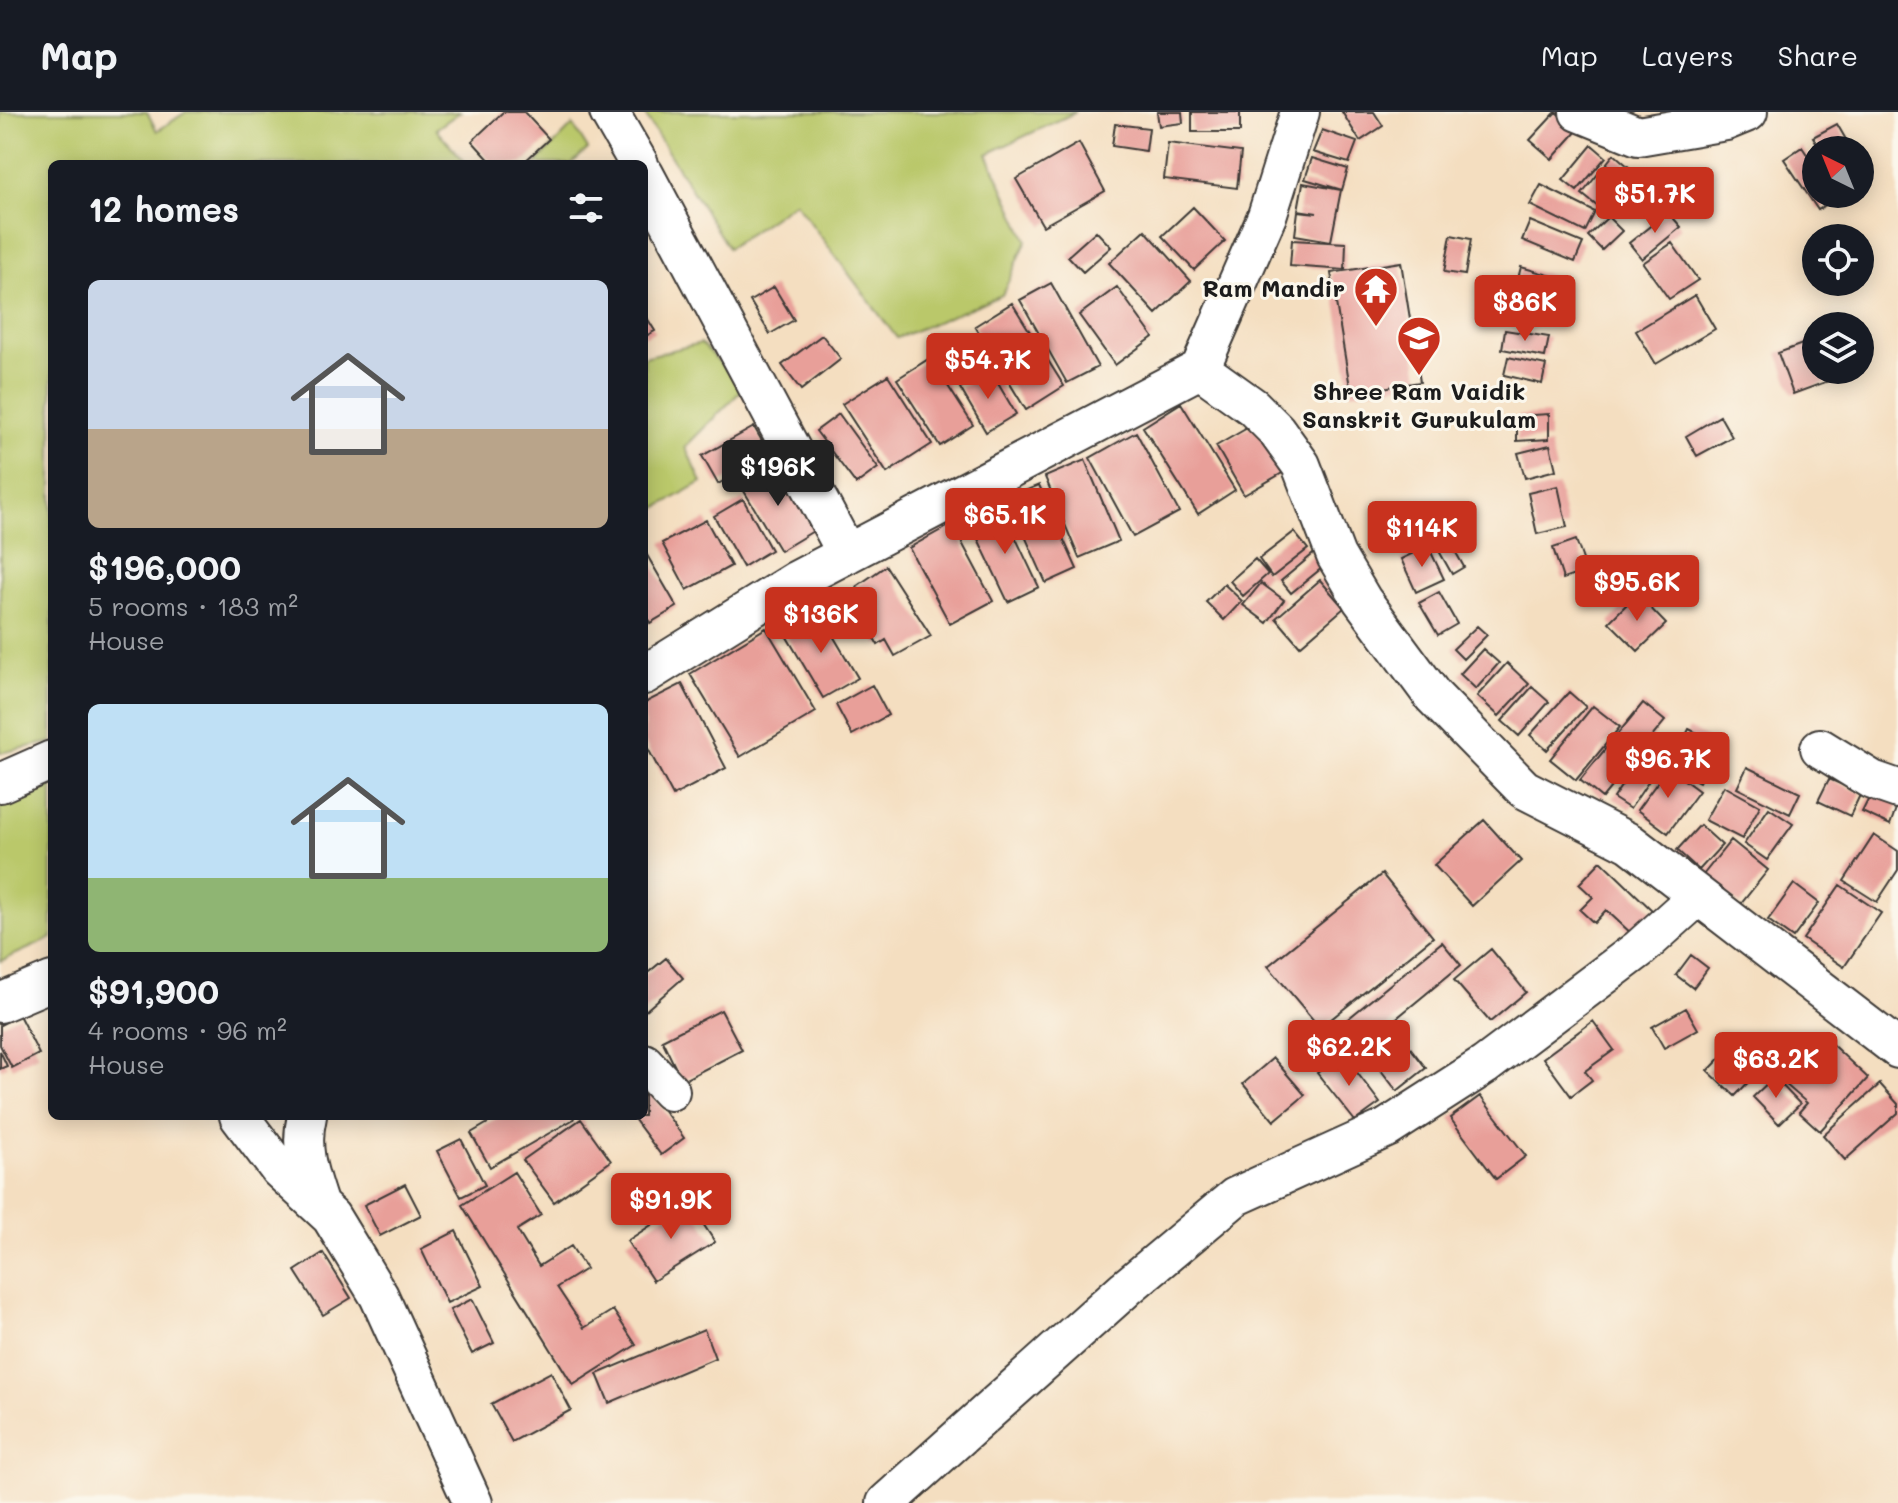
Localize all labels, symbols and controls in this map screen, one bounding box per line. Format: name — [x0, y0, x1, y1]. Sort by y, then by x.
text: Map — [40, 30, 118, 80]
text: Map — [1541, 37, 1598, 73]
text: Layers — [1642, 37, 1734, 73]
text: Share — [1778, 37, 1858, 73]
north arrow — [1802, 136, 1874, 208]
map controls — [1802, 136, 1874, 384]
pin: $51.7K — [1590, 167, 1720, 235]
text: $51.7K — [1614, 176, 1696, 210]
text: 12 homes — [88, 186, 239, 231]
icon: filters — [564, 186, 608, 230]
button: locate — [1802, 224, 1874, 296]
temple icon: Ram Mandir — [1352, 265, 1400, 328]
place label: Ram Mandir — [1202, 272, 1345, 303]
pin: $86K — [1478, 275, 1572, 343]
text: $86K — [1492, 284, 1558, 318]
button: layers — [1802, 312, 1874, 384]
school or university icon: Shree Ram Vaidik Sanskrit Gurukulam — [1395, 314, 1443, 377]
icon: home — [276, 332, 420, 476]
pin: $54.7K — [923, 333, 1053, 401]
text: $54.7K — [944, 342, 1032, 376]
place label: Shree Ram Vaidik Sanskrit Gurukulam — [1302, 375, 1536, 434]
pin: $196K — [722, 440, 834, 508]
text: $196K — [740, 449, 816, 483]
pin: $65.1K — [940, 488, 1070, 556]
text: $65.1K — [963, 497, 1047, 531]
pin: $114K — [1366, 501, 1478, 569]
text: $114K — [1386, 510, 1458, 544]
text: $196,000 — [88, 544, 241, 589]
pin: $95.6K — [1572, 555, 1702, 623]
text: $95.6K — [1593, 564, 1681, 598]
pin: $136K — [765, 587, 877, 655]
text: 5 rooms · 183 m² — [88, 589, 298, 623]
text: $136K — [783, 596, 859, 630]
text: House — [88, 623, 165, 657]
pin: $96.7K — [1603, 732, 1733, 800]
text: $96.7K — [1624, 741, 1712, 775]
icon: home — [276, 756, 420, 900]
text: $91,900 — [88, 968, 219, 1013]
text: 4 rooms · 96 m² — [88, 1013, 287, 1047]
pin: $62.2K — [1284, 1020, 1414, 1088]
text: $62.2K — [1306, 1029, 1392, 1063]
pin: $63.2K — [1711, 1032, 1841, 1100]
text: $63.2K — [1732, 1041, 1820, 1075]
text: House — [88, 1047, 165, 1081]
pin: $91.9K — [606, 1173, 736, 1241]
text: $91.9K — [629, 1182, 713, 1216]

